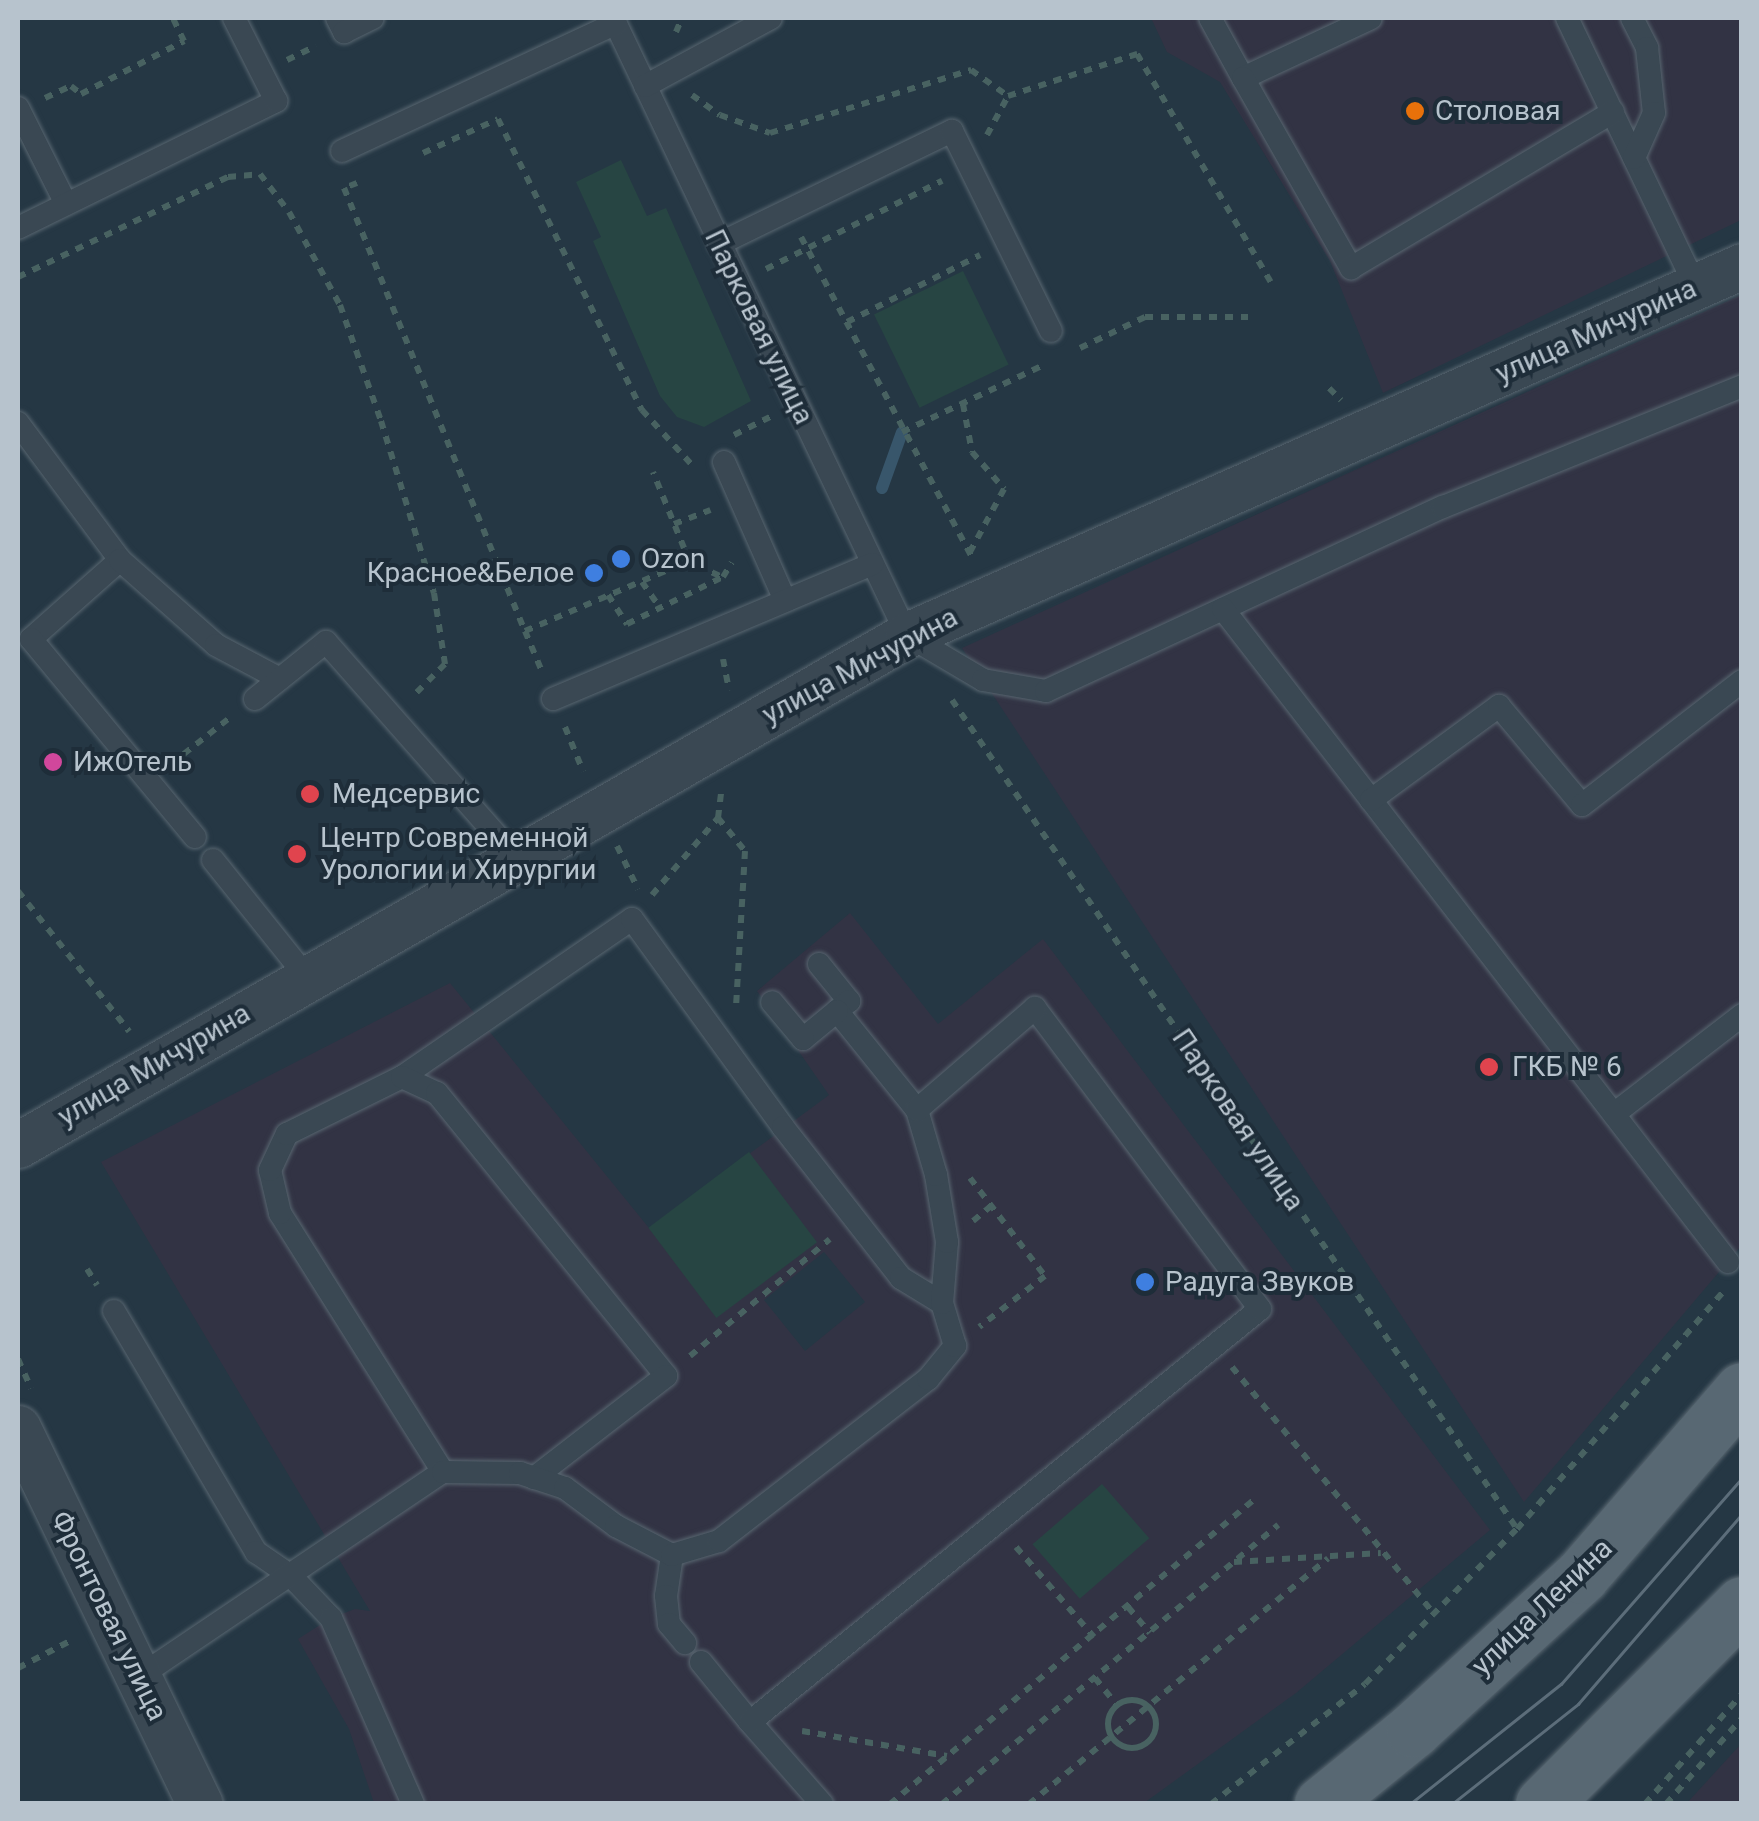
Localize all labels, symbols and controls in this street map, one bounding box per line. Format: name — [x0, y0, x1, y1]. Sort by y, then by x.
place label: Столовая — [1435, 94, 1561, 128]
marker: Столовая — [1404, 100, 1426, 122]
street label: Парковая улица — [697, 224, 821, 430]
street label: улица Мичурина — [1490, 272, 1702, 390]
place label: Ozon — [641, 542, 705, 576]
marker: Ozon — [610, 548, 632, 570]
place label: Красное&Белое — [367, 556, 574, 590]
marker: Красное&Белое — [583, 562, 605, 584]
street label: улица Мичурина — [757, 600, 963, 732]
place label: ИжОтель — [73, 745, 192, 779]
marker: ИжОтель — [42, 751, 64, 773]
place label: Медсервис — [332, 777, 480, 811]
marker: Медсервис — [297, 781, 323, 807]
place label: Центр Современной Урологии и Хирургии — [320, 821, 596, 887]
marker: Центр Современной Урологии и Хирургии — [284, 841, 310, 867]
street label: улица Мичурина — [52, 996, 256, 1134]
street label: Парковая улица — [1165, 1023, 1311, 1217]
place label: ГКБ № 6 — [1512, 1050, 1622, 1084]
marker: ГКБ № 6 — [1476, 1054, 1502, 1080]
place label: Радуга Звуков — [1165, 1265, 1354, 1299]
marker: Радуга Звуков — [1134, 1271, 1156, 1293]
street label: Фронтовая улица — [44, 1506, 174, 1726]
street label: улица Ленина — [1465, 1532, 1619, 1682]

